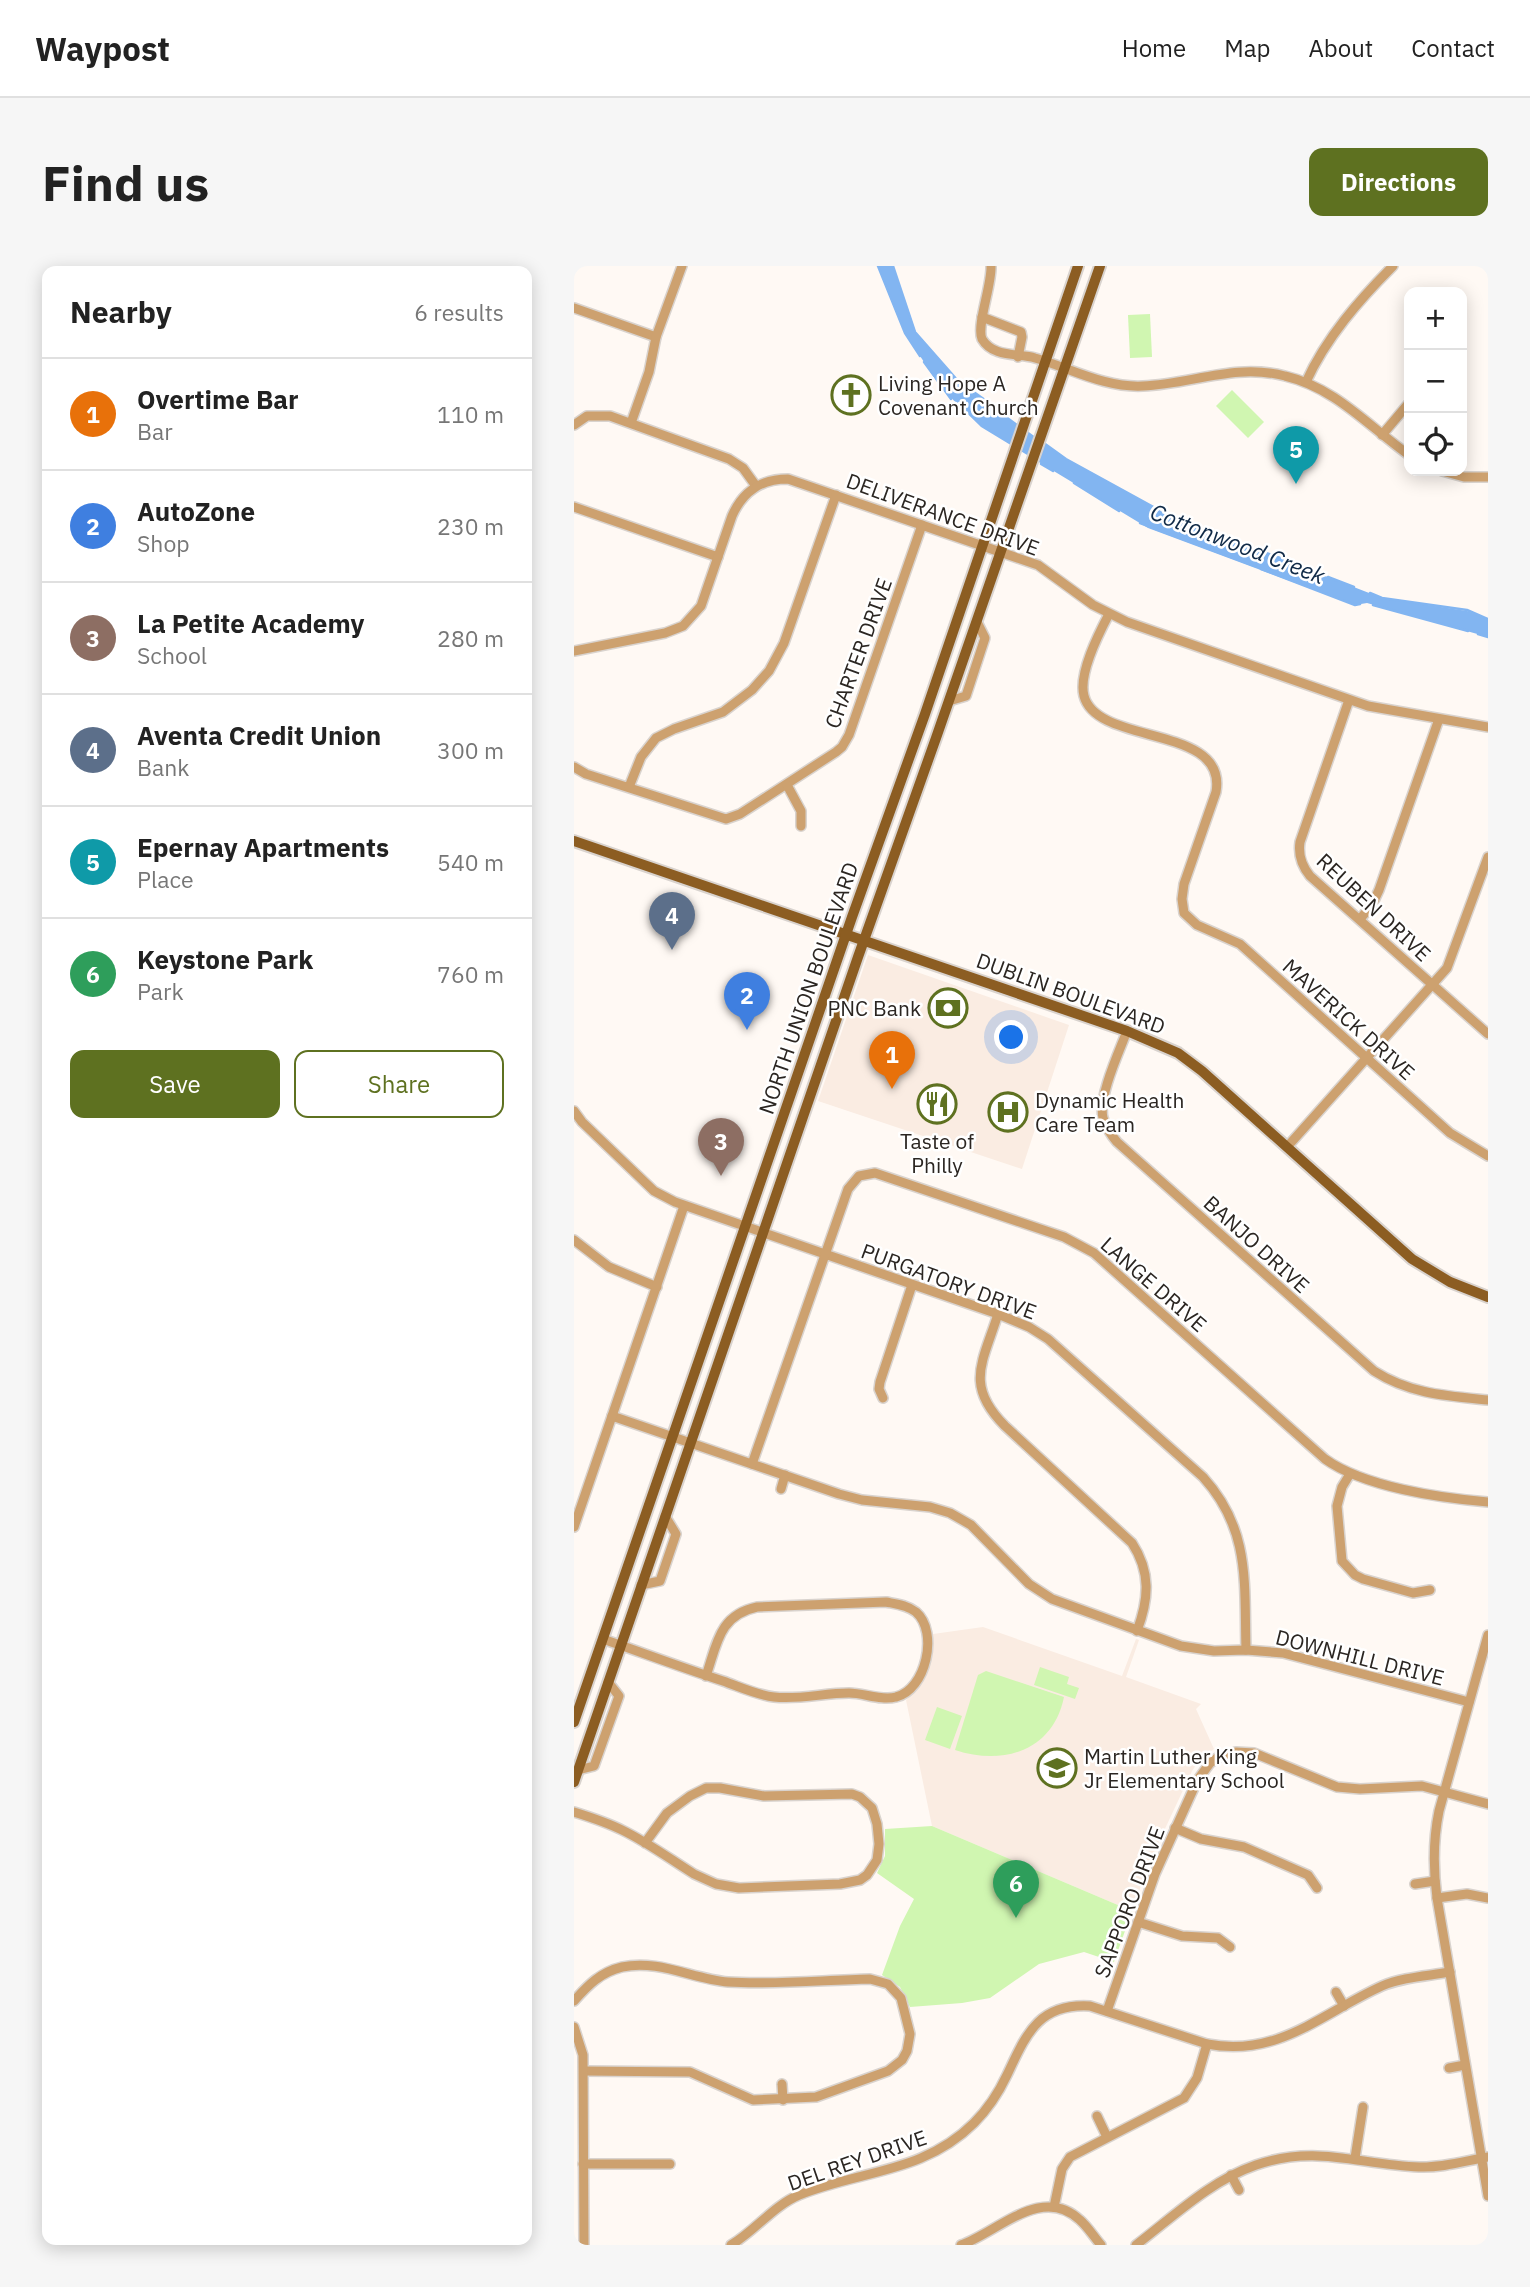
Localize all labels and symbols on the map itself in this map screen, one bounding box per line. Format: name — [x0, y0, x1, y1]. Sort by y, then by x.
place label: Living Hope A Covenant Church — [878, 369, 1039, 421]
church icon: Living Hope A Covenant Church — [830, 374, 872, 416]
pin: 5 — [1273, 426, 1319, 484]
street label: DELIVERANCE DRIVE — [843, 466, 1043, 562]
water label: Cottonwood Creek — [1146, 496, 1331, 590]
street label: CHARTER DRIVE — [818, 574, 898, 732]
street label: REUBEN DRIVE — [1311, 847, 1437, 967]
street label: NORTH UNION BOULEVARD — [752, 858, 864, 1118]
pin: 4 — [649, 892, 695, 950]
street label: DUBLIN BOULEVARD — [973, 946, 1169, 1040]
street label: MAVERICK DRIVE — [1277, 952, 1421, 1086]
pin: 2 — [724, 972, 770, 1030]
bank icon: PNC Bank — [927, 987, 969, 1029]
place label: PNC Bank — [828, 994, 921, 1022]
your location — [994, 1020, 1028, 1054]
pin: 1 — [869, 1031, 915, 1089]
restaurant icon: Taste of Philly — [916, 1083, 958, 1125]
place label: Dynamic Health Care Team — [1035, 1086, 1184, 1138]
hospital icon: Dynamic Health Care Team — [987, 1091, 1029, 1133]
pin: 3 — [698, 1118, 744, 1176]
place label: Taste of Philly — [900, 1127, 974, 1179]
street label: BANJO DRIVE — [1198, 1189, 1316, 1299]
street label: LANGE DRIVE — [1095, 1230, 1213, 1338]
street label: PURGATORY DRIVE — [858, 1236, 1040, 1326]
street label: DOWNHILL DRIVE — [1273, 1623, 1447, 1691]
place label: Martin Luther King Jr Elementary School — [1084, 1742, 1285, 1794]
school or university icon: Martin Luther King Jr Elementary School — [1036, 1747, 1078, 1789]
street label: SAPPORO DRIVE — [1087, 1822, 1171, 1982]
pin: 6 — [993, 1860, 1039, 1918]
street label: DEL REY DRIVE — [784, 2123, 930, 2197]

